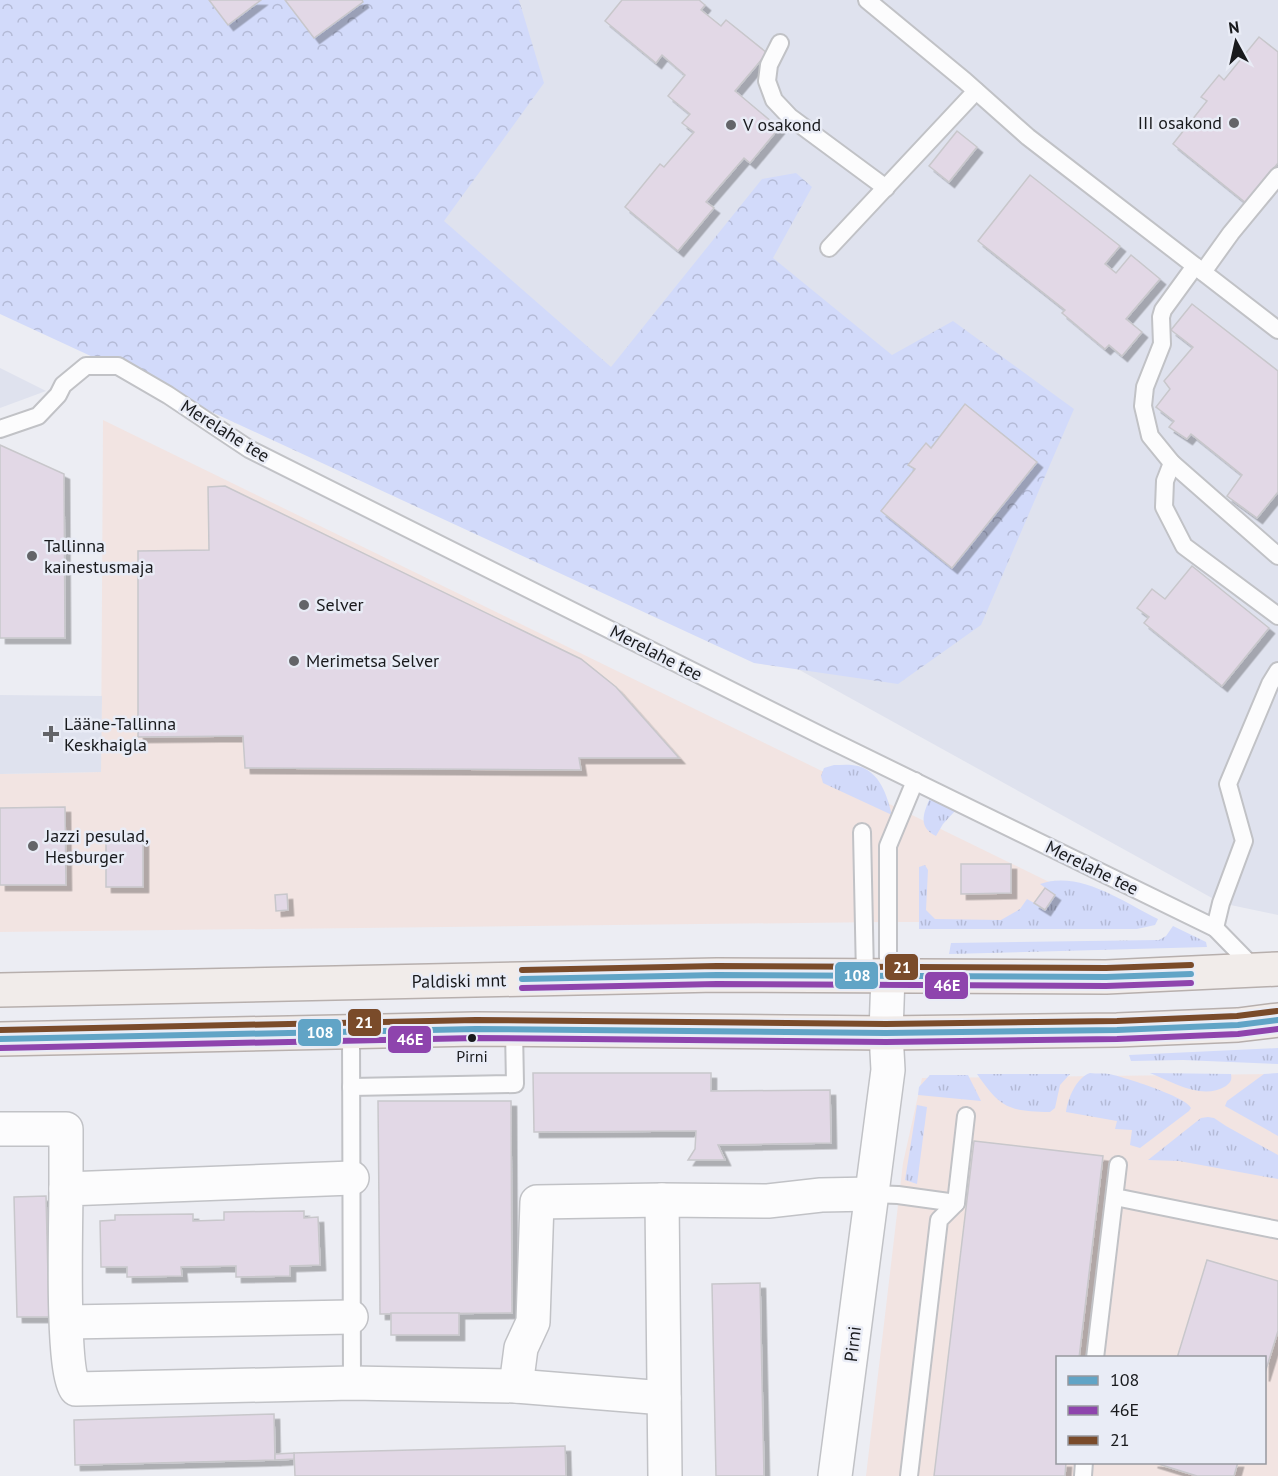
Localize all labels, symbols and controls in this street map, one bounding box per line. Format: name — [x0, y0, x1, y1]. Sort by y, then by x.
north arrow — [1206, 12, 1266, 72]
text: N — [1227, 17, 1241, 38]
place label: III osakond — [1138, 111, 1222, 134]
place label: V osakond — [742, 113, 821, 136]
marker: III osakond — [1227, 116, 1241, 130]
marker: V osakond — [724, 118, 738, 132]
street label: Merelahe tee — [177, 394, 274, 467]
place label: Tallinna kainestusmaja — [44, 534, 154, 578]
marker: Tallinna kainestusmaja — [25, 549, 39, 563]
place label: Selver — [316, 593, 364, 616]
marker: Selver — [297, 598, 311, 612]
street label: Merelahe tee — [606, 619, 706, 686]
place label: Merimetsa Selver — [306, 649, 439, 672]
marker: Merimetsa Selver — [287, 654, 301, 668]
place label: Lääne-Tallinna Keskhaigla — [64, 712, 176, 756]
marker: Lääne-Tallinna Keskhaigla — [42, 725, 60, 743]
place label: Jazzi pesulad, Hesburger — [44, 824, 149, 868]
street label: Merelahe tee — [1042, 835, 1142, 900]
marker: Jazzi pesulad, Hesburger — [26, 839, 40, 853]
line badge: 21 — [884, 953, 919, 981]
text: 21 — [893, 957, 911, 977]
line badge: 108 — [834, 961, 879, 990]
text: 108 — [843, 965, 871, 985]
street label: Paldiski mnt — [412, 968, 506, 993]
line badge: 46E — [924, 971, 969, 1000]
text: 46E — [934, 975, 960, 995]
line badge: 21 — [347, 1008, 382, 1037]
text: 21 — [355, 1012, 373, 1032]
line badge: 108 — [297, 1018, 342, 1047]
text: 108 — [306, 1022, 334, 1042]
line badge: 46E — [387, 1025, 432, 1054]
text: 46E — [397, 1029, 423, 1049]
marker: Pirni — [466, 1032, 478, 1044]
place label: Pirni — [456, 1046, 488, 1066]
street label: Pirni — [839, 1325, 866, 1363]
legend — [1056, 1356, 1266, 1464]
text: 108 — [1110, 1368, 1139, 1391]
text: 46E — [1110, 1398, 1139, 1421]
text: 21 — [1110, 1428, 1130, 1451]

